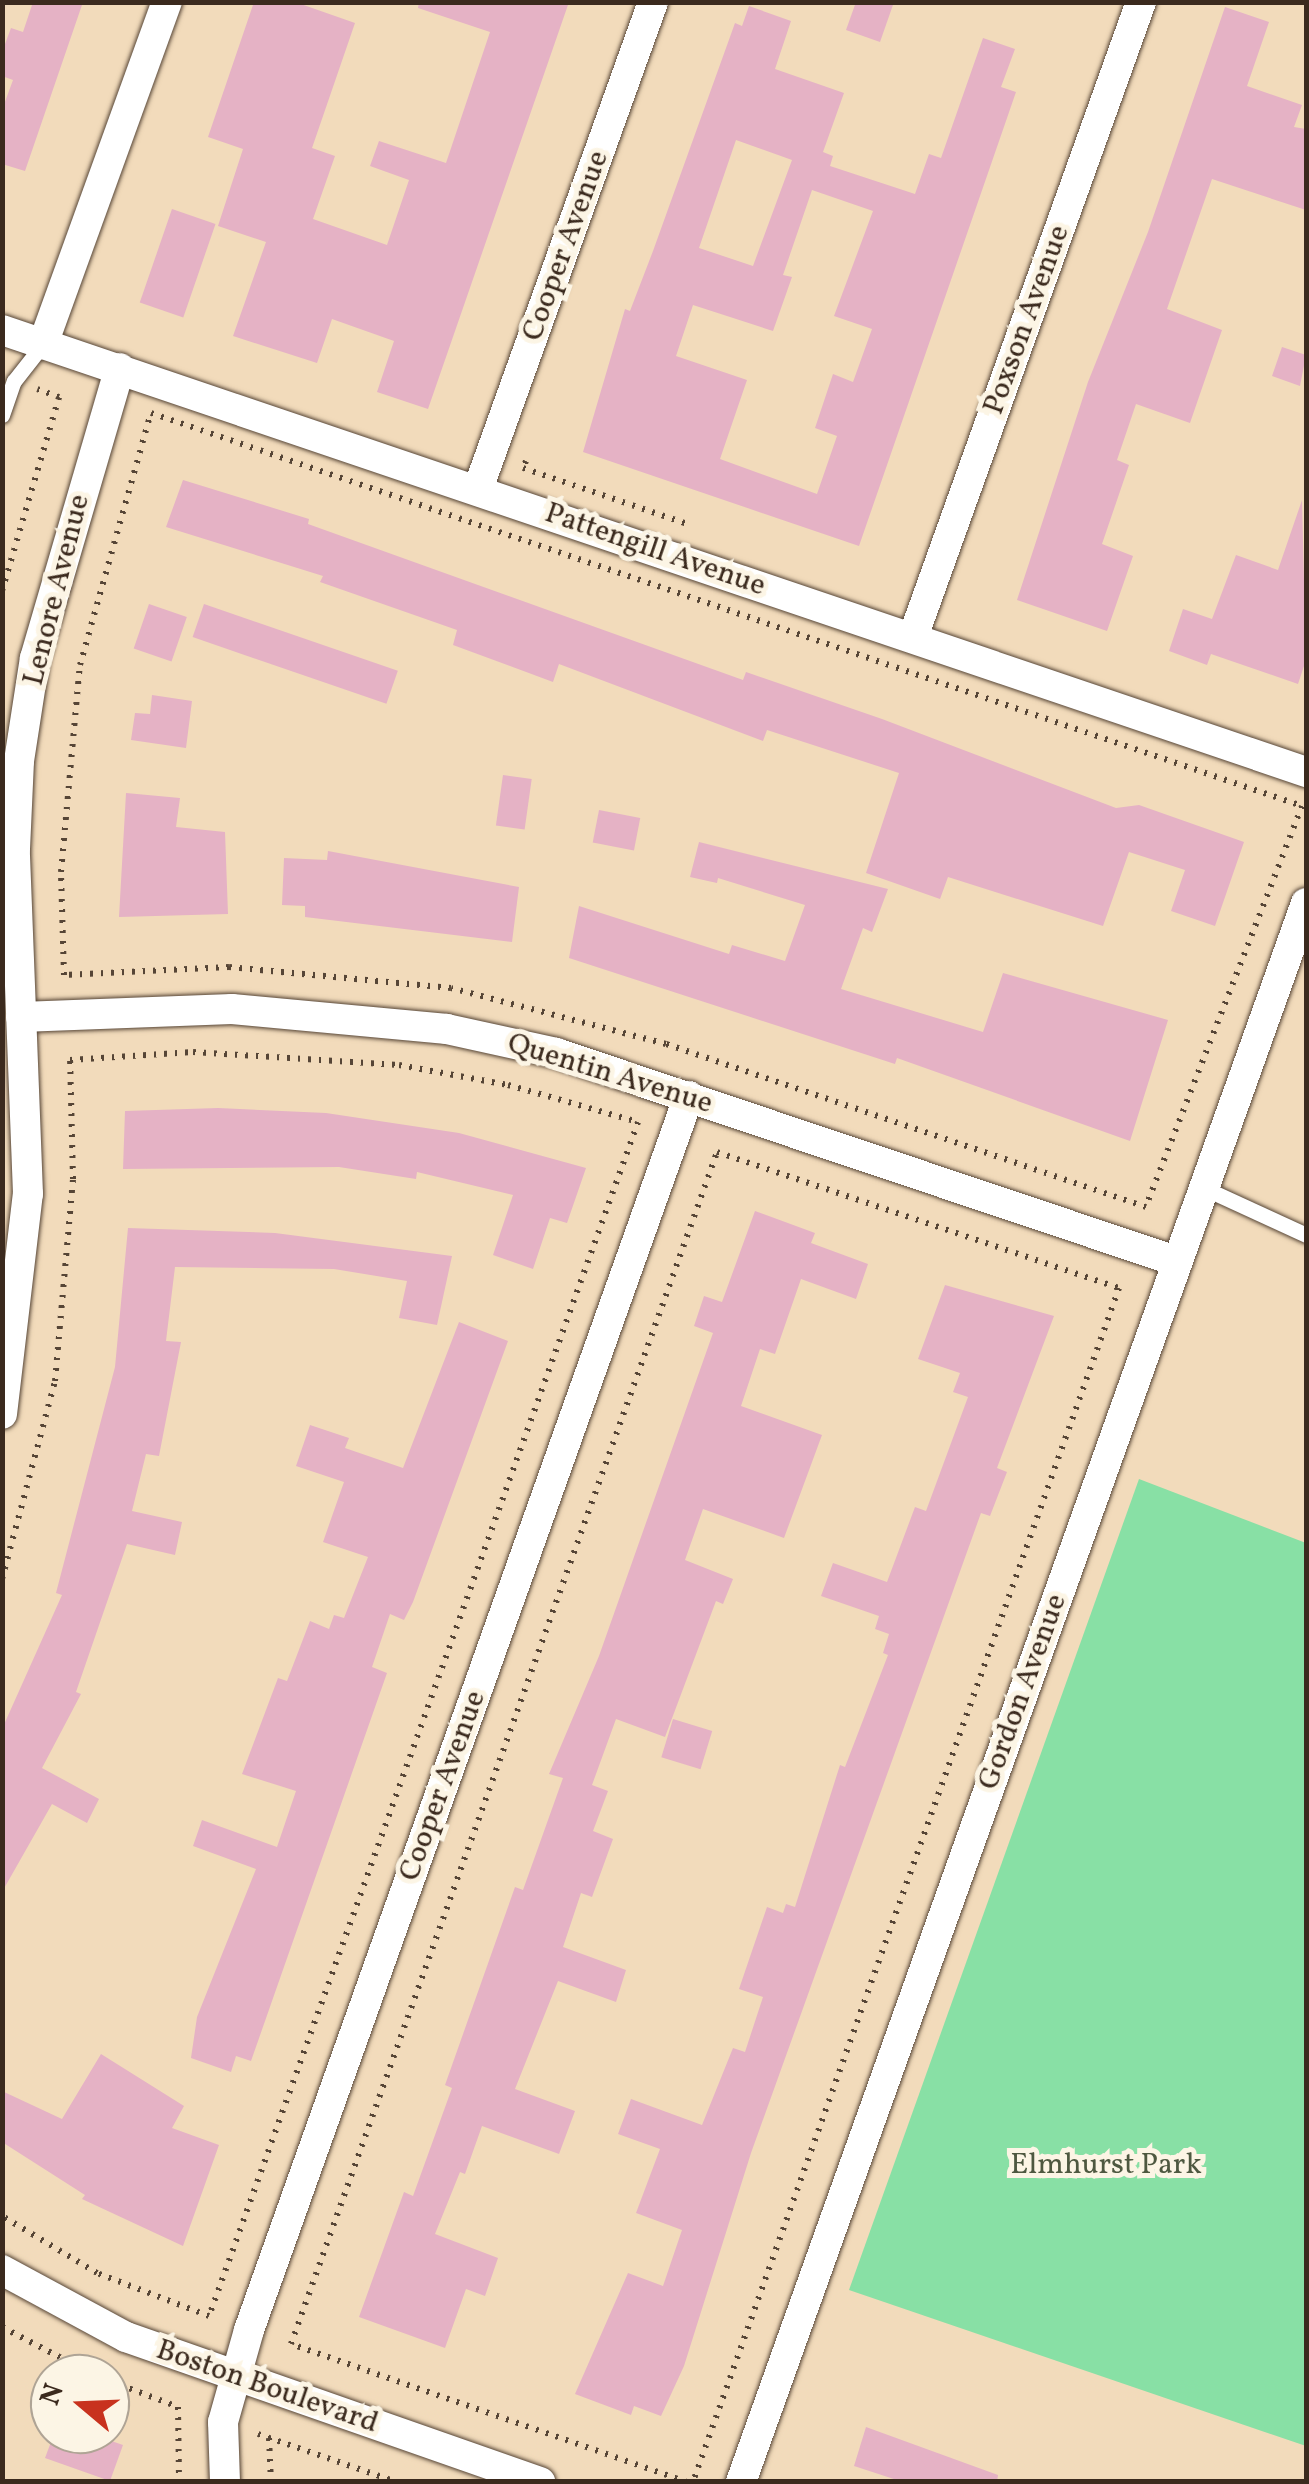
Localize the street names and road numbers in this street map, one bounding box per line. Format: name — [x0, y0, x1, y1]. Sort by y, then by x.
street label: Cooper Avenue — [515, 146, 617, 346]
street label: Poxson Avenue — [976, 221, 1078, 419]
street label: Lenore Avenue — [16, 491, 98, 689]
street label: Pattengill Avenue — [540, 495, 770, 605]
street label: Quentin Avenue — [503, 1026, 717, 1122]
street label: Gordon Avenue — [971, 1589, 1075, 1795]
street label: Cooper Avenue — [392, 1686, 494, 1886]
street label: Boston Boulevard — [151, 2332, 383, 2442]

